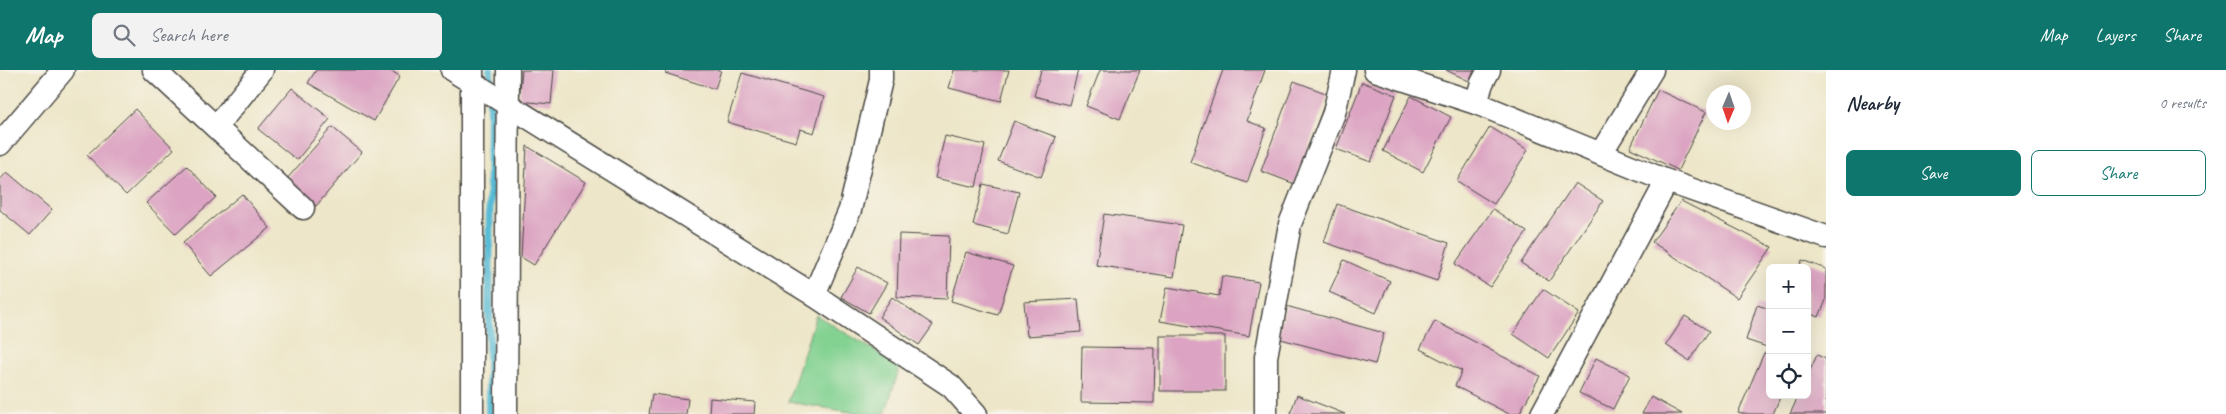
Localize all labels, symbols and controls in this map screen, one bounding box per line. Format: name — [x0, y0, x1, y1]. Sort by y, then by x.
search box — [92, 13, 442, 58]
text: Map — [25, 20, 62, 50]
icon: search — [110, 21, 138, 49]
text: Search here — [150, 23, 228, 47]
text: Map — [2040, 24, 2068, 46]
text: Layers — [2096, 24, 2135, 46]
text: Share — [2163, 24, 2201, 46]
north arrow — [1706, 85, 1751, 130]
text: Nearby — [1846, 90, 1899, 116]
text: 0 results — [2159, 93, 2206, 113]
button: Save — [1846, 150, 2021, 196]
button: Share — [2031, 150, 2206, 196]
map controls — [1766, 264, 1811, 399]
button: + — [1766, 264, 1811, 309]
button: − — [1766, 309, 1811, 354]
button: locate — [1766, 354, 1811, 399]

